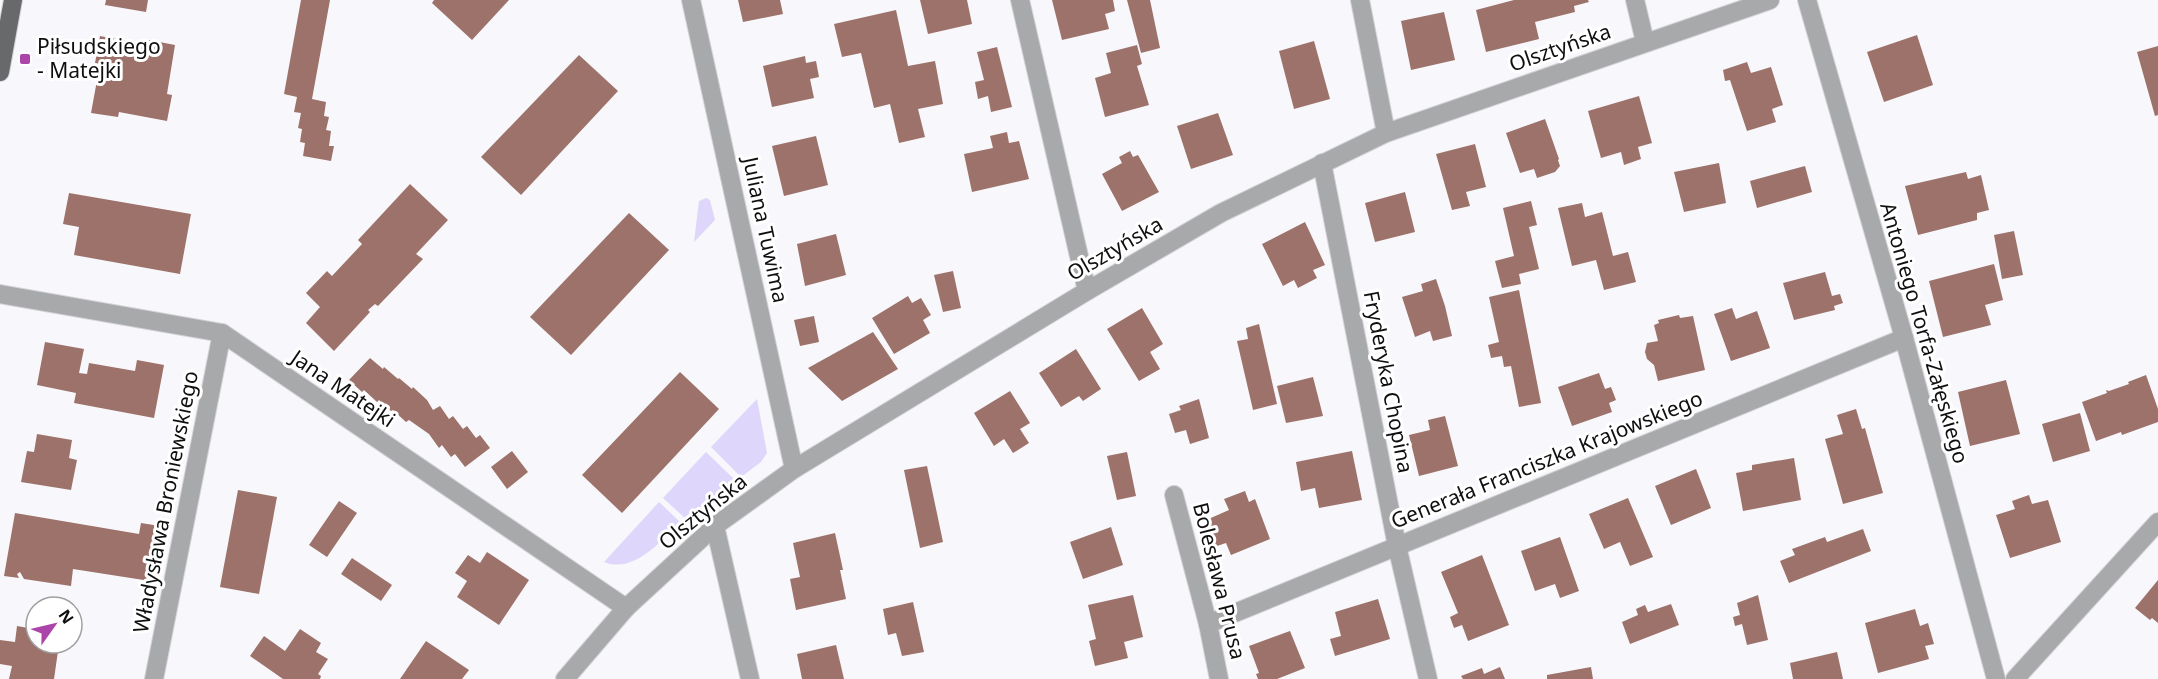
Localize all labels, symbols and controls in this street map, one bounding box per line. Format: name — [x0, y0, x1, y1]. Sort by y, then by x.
street label: Olsztyńska — [1505, 17, 1614, 78]
place label: Piłsudskiego - Matejki — [37, 32, 161, 84]
marker: Piłsudskiego - Matejki — [18, 52, 32, 66]
street label: Juliana Tuwima — [736, 152, 795, 305]
street label: Antoniego Torfa-Załęskiego — [1874, 199, 1976, 467]
street label: Olsztyńska — [1062, 209, 1167, 287]
street label: Fryderyka Chopina — [1358, 288, 1420, 475]
street label: Jana Matejki — [284, 342, 401, 433]
street label: Władysława Broniewskiego — [126, 368, 204, 635]
street label: Generała Franciszka Krajowskiego — [1387, 384, 1707, 535]
street label: Olsztyńska — [652, 467, 752, 555]
street label: Bolesława Prusa — [1187, 499, 1253, 662]
north arrow — [24, 595, 84, 655]
text: N — [54, 605, 79, 628]

